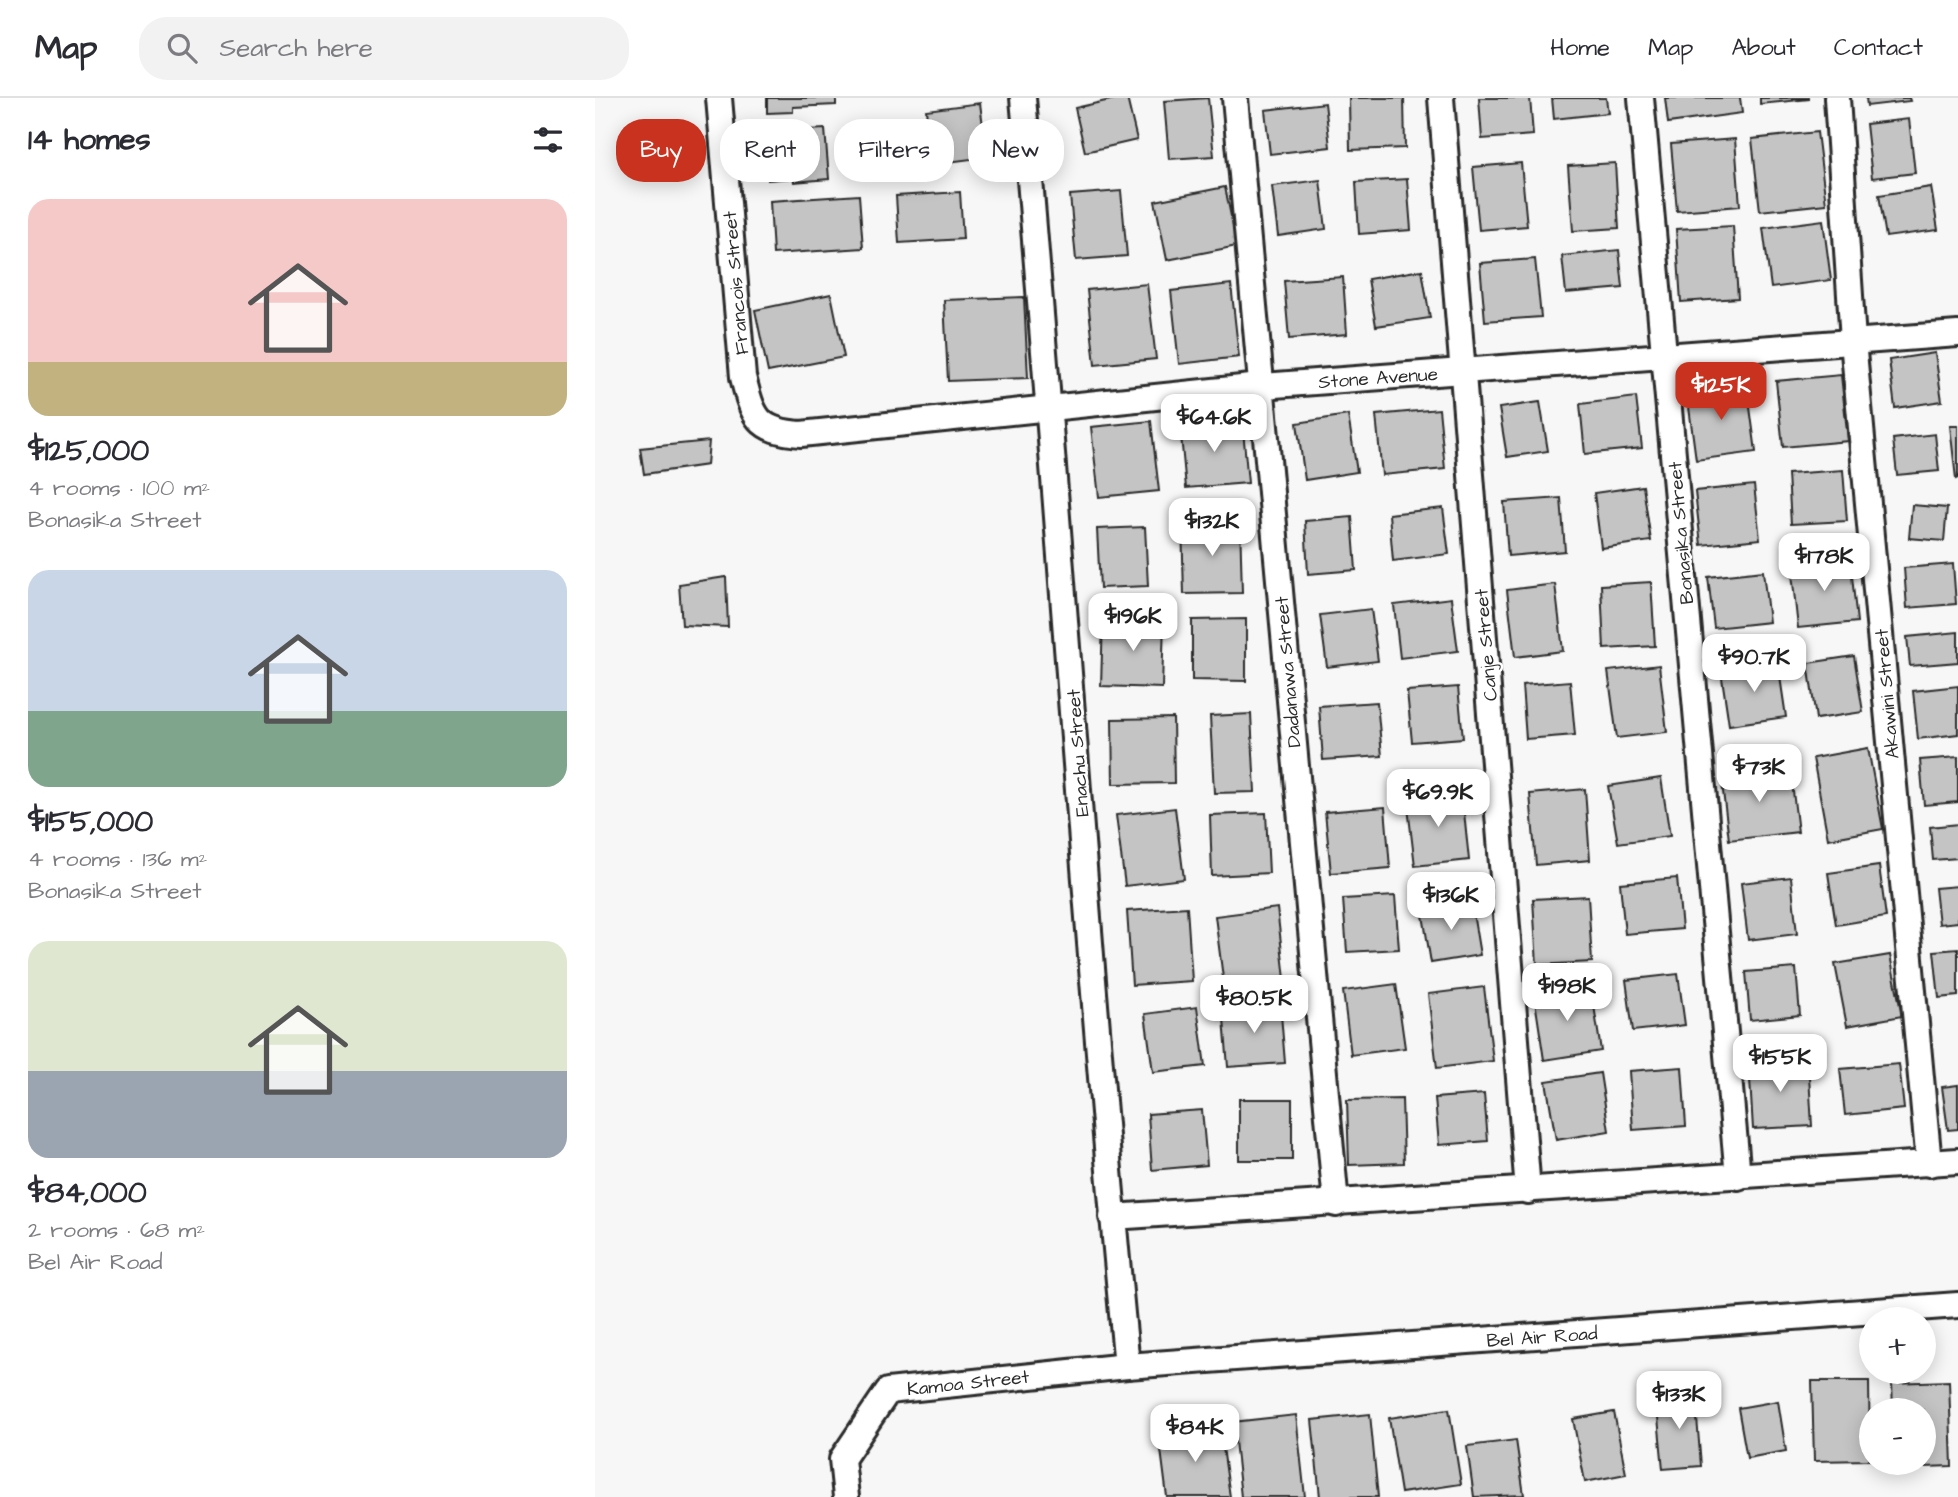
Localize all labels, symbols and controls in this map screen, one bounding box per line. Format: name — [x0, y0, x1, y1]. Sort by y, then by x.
search box — [139, 17, 629, 80]
text: Map — [35, 25, 97, 71]
icon: search — [163, 29, 201, 67]
text: Search here — [219, 30, 373, 66]
text: Home — [1550, 31, 1610, 65]
text: Map — [1648, 31, 1693, 65]
text: About — [1731, 31, 1796, 65]
text: Contact — [1834, 31, 1923, 65]
text: 14 homes — [28, 119, 151, 161]
chip: Buy — [616, 119, 706, 182]
chip: Rent — [720, 119, 820, 182]
chip: Filters — [834, 119, 954, 182]
chip: New — [968, 119, 1064, 182]
icon: filters — [529, 121, 567, 159]
street label: Francois Street — [717, 210, 756, 356]
icon: home — [235, 245, 361, 371]
street label: Stone Avenue — [1317, 361, 1439, 396]
pin: $125K — [1672, 362, 1770, 422]
text: $125K — [1691, 369, 1751, 401]
pin: $64.6K — [1157, 394, 1271, 454]
text: $64.6K — [1177, 401, 1251, 433]
text: $125,000 — [28, 430, 149, 472]
street label: Bonasika Street — [1662, 460, 1701, 605]
text: 4 rooms · 100 m² — [28, 472, 210, 504]
pin: $132K — [1163, 498, 1261, 558]
text: Bonasika Street — [28, 504, 202, 536]
text: $132K — [1185, 505, 1239, 537]
pin: $178K — [1775, 533, 1873, 593]
text: $178K — [1795, 540, 1853, 572]
street label: Canje Street — [1468, 587, 1505, 702]
pin: $196K — [1084, 594, 1182, 653]
street label: Dadanawa Street — [1268, 595, 1309, 749]
text: $196K — [1104, 600, 1162, 632]
icon: home — [235, 616, 361, 742]
street label: Akawini Street — [1868, 627, 1907, 760]
pin: $90.7K — [1697, 634, 1811, 694]
text: $90.7K — [1718, 641, 1790, 673]
street label: Enachu Street — [1061, 688, 1096, 818]
pin: $73K — [1718, 744, 1800, 804]
text: $73K — [1733, 751, 1785, 783]
pin: $69.9K — [1381, 770, 1495, 829]
text: $69.9K — [1403, 776, 1473, 808]
text: $155,000 — [28, 801, 153, 843]
text: 4 rooms · 136 m² — [28, 843, 207, 875]
pin: $136K — [1402, 872, 1500, 932]
text: Bonasika Street — [28, 875, 202, 907]
text: $136K — [1423, 879, 1479, 911]
pin: $198K — [1518, 964, 1616, 1023]
text: $198K — [1538, 970, 1596, 1002]
pin: $80.5K — [1197, 976, 1311, 1035]
text: $80.5K — [1216, 982, 1292, 1014]
icon: home — [235, 987, 361, 1113]
pin: $155K — [1731, 1034, 1829, 1094]
text: $155K — [1749, 1041, 1811, 1073]
text: $84,000 — [28, 1172, 147, 1214]
text: 2 rooms · 68 m² — [28, 1214, 205, 1246]
text: Bel Air Road — [28, 1246, 163, 1278]
map controls — [1859, 1307, 1936, 1475]
button: + — [1859, 1307, 1936, 1384]
street label: Bel Air Road — [1486, 1320, 1599, 1355]
street label: Kamoa Street — [906, 1364, 1031, 1403]
pin: $133K — [1630, 1372, 1728, 1431]
text: $133K — [1652, 1378, 1706, 1410]
button: − — [1859, 1398, 1936, 1475]
pin: $84K — [1154, 1404, 1236, 1464]
text: $84K — [1166, 1411, 1224, 1443]

